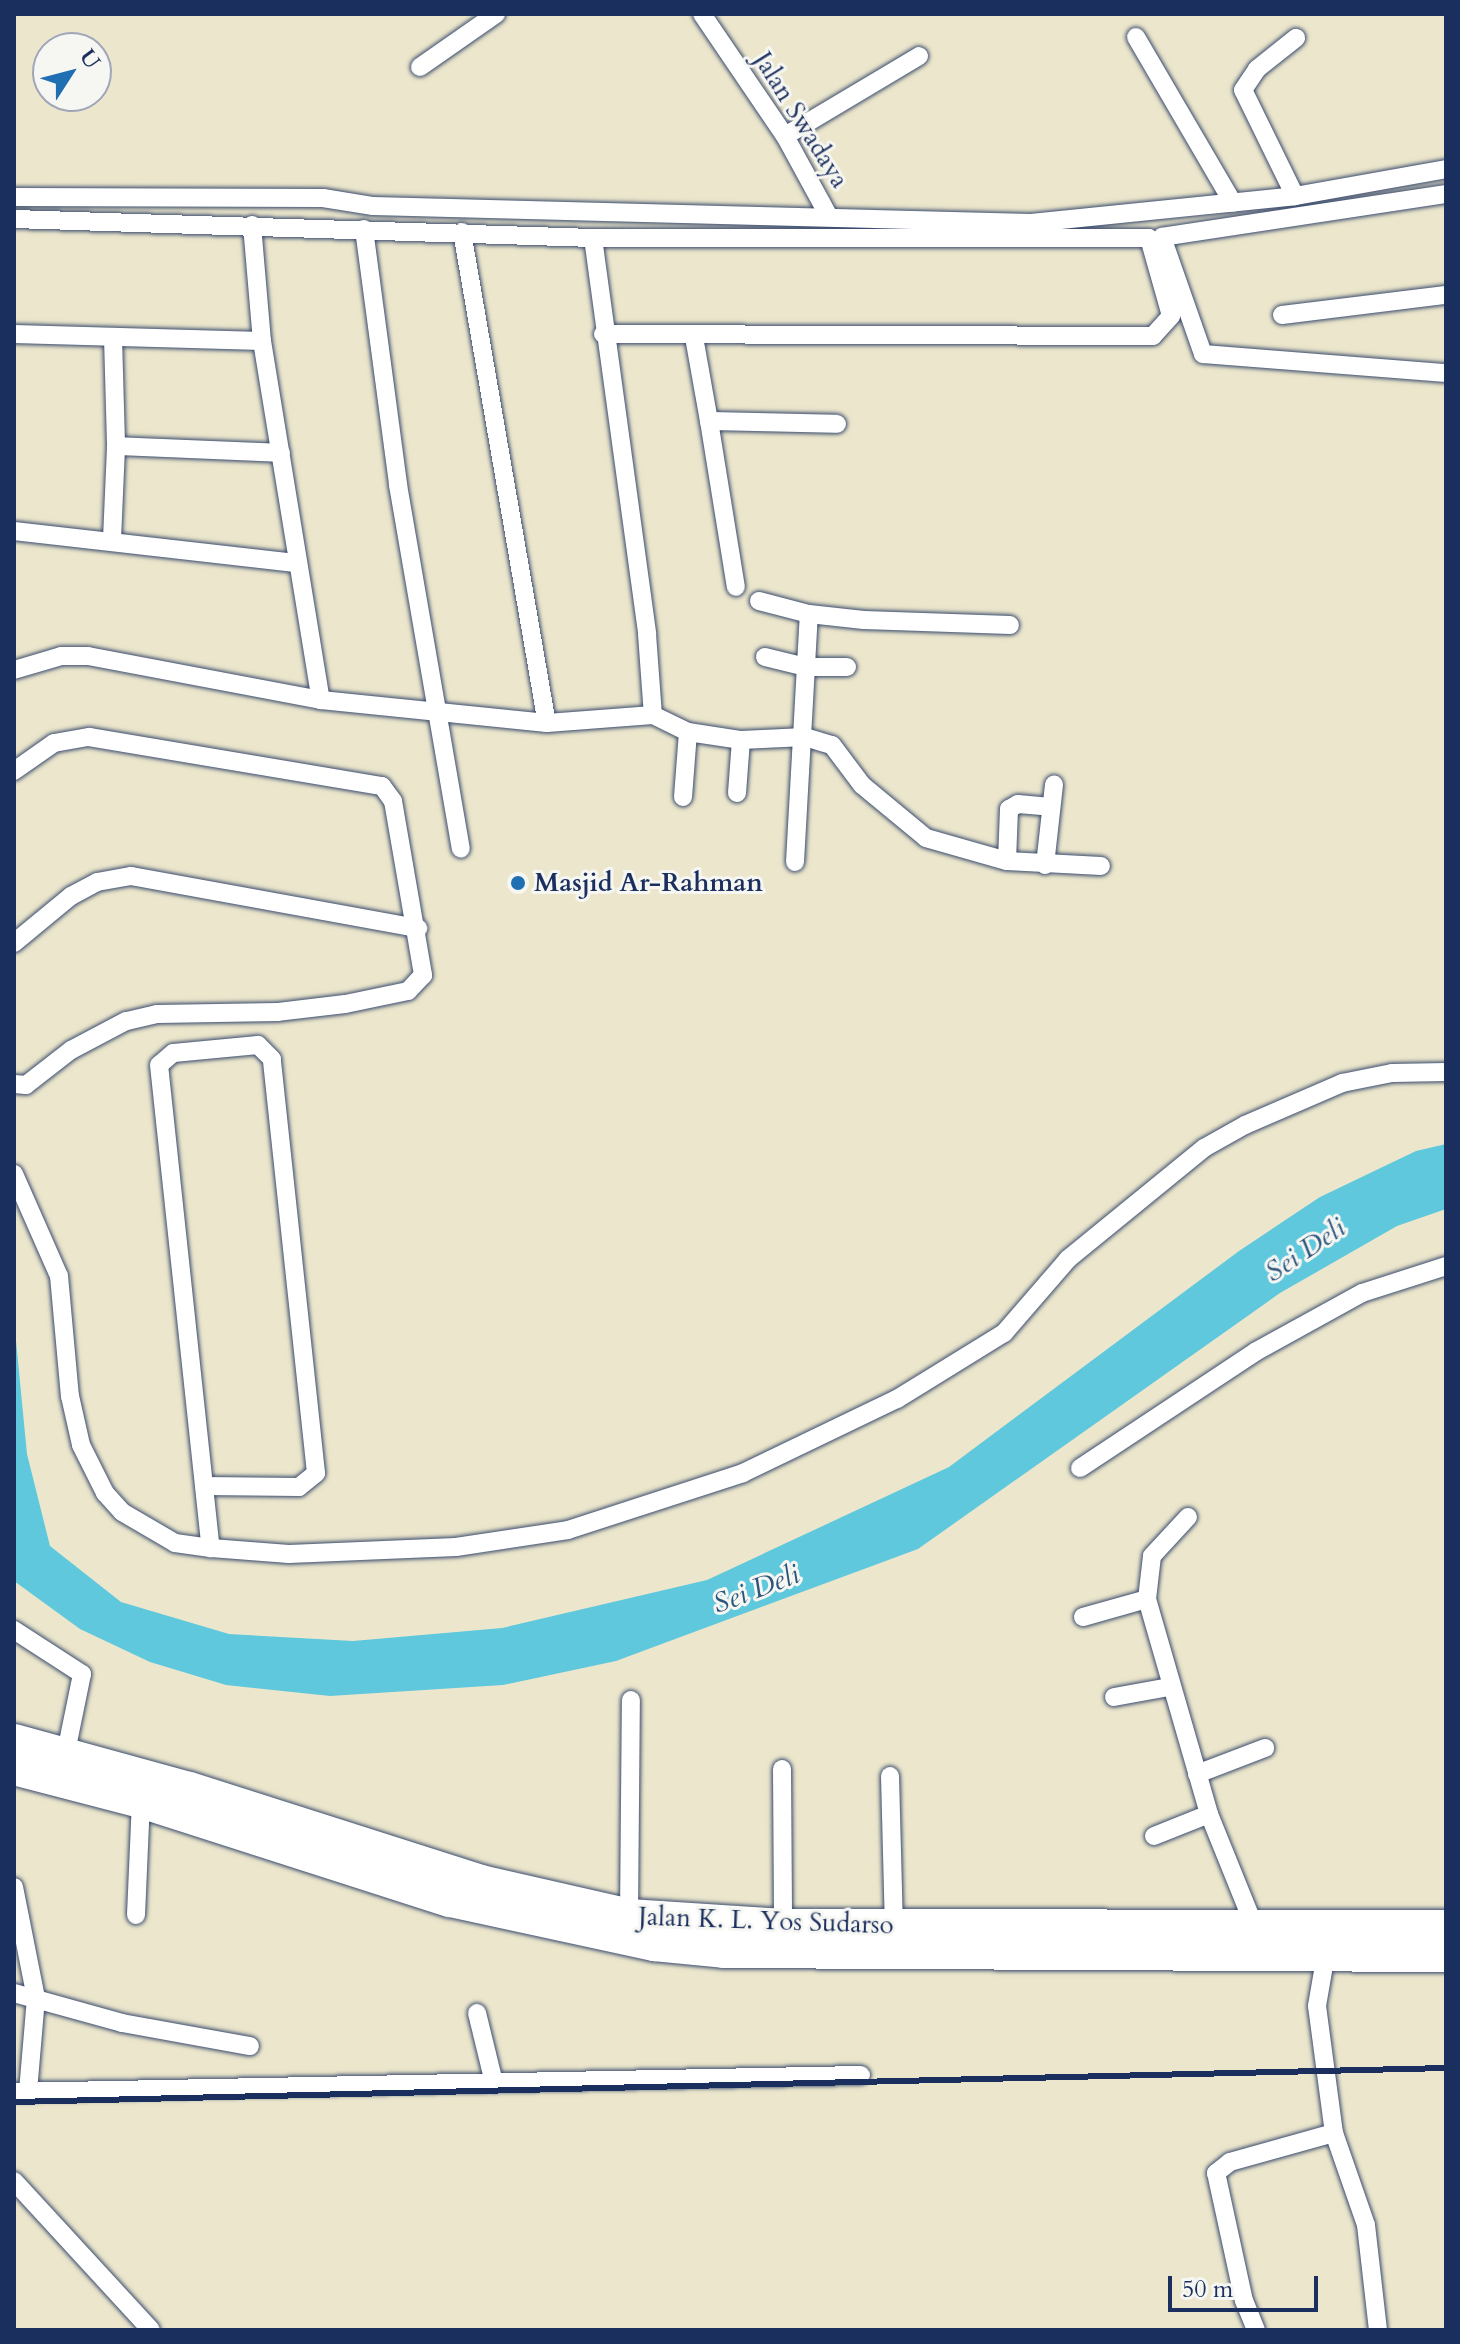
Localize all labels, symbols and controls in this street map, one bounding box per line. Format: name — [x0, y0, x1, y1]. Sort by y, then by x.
north arrow — [32, 32, 112, 112]
text: U — [72, 43, 107, 75]
street label: Jalan Swadaya — [747, 46, 855, 194]
place label: Masjid Ar-Rahman — [534, 867, 763, 899]
marker: Masjid Ar-Rahman — [509, 874, 527, 892]
water label: Sei Deli — [1258, 1211, 1352, 1289]
water label: Sei Deli — [708, 1557, 804, 1621]
street label: Jalan K. L. Yos Sudarso — [638, 1901, 894, 1941]
scale bar — [1172, 2260, 1322, 2310]
text: 50 m — [1182, 2273, 1233, 2306]

